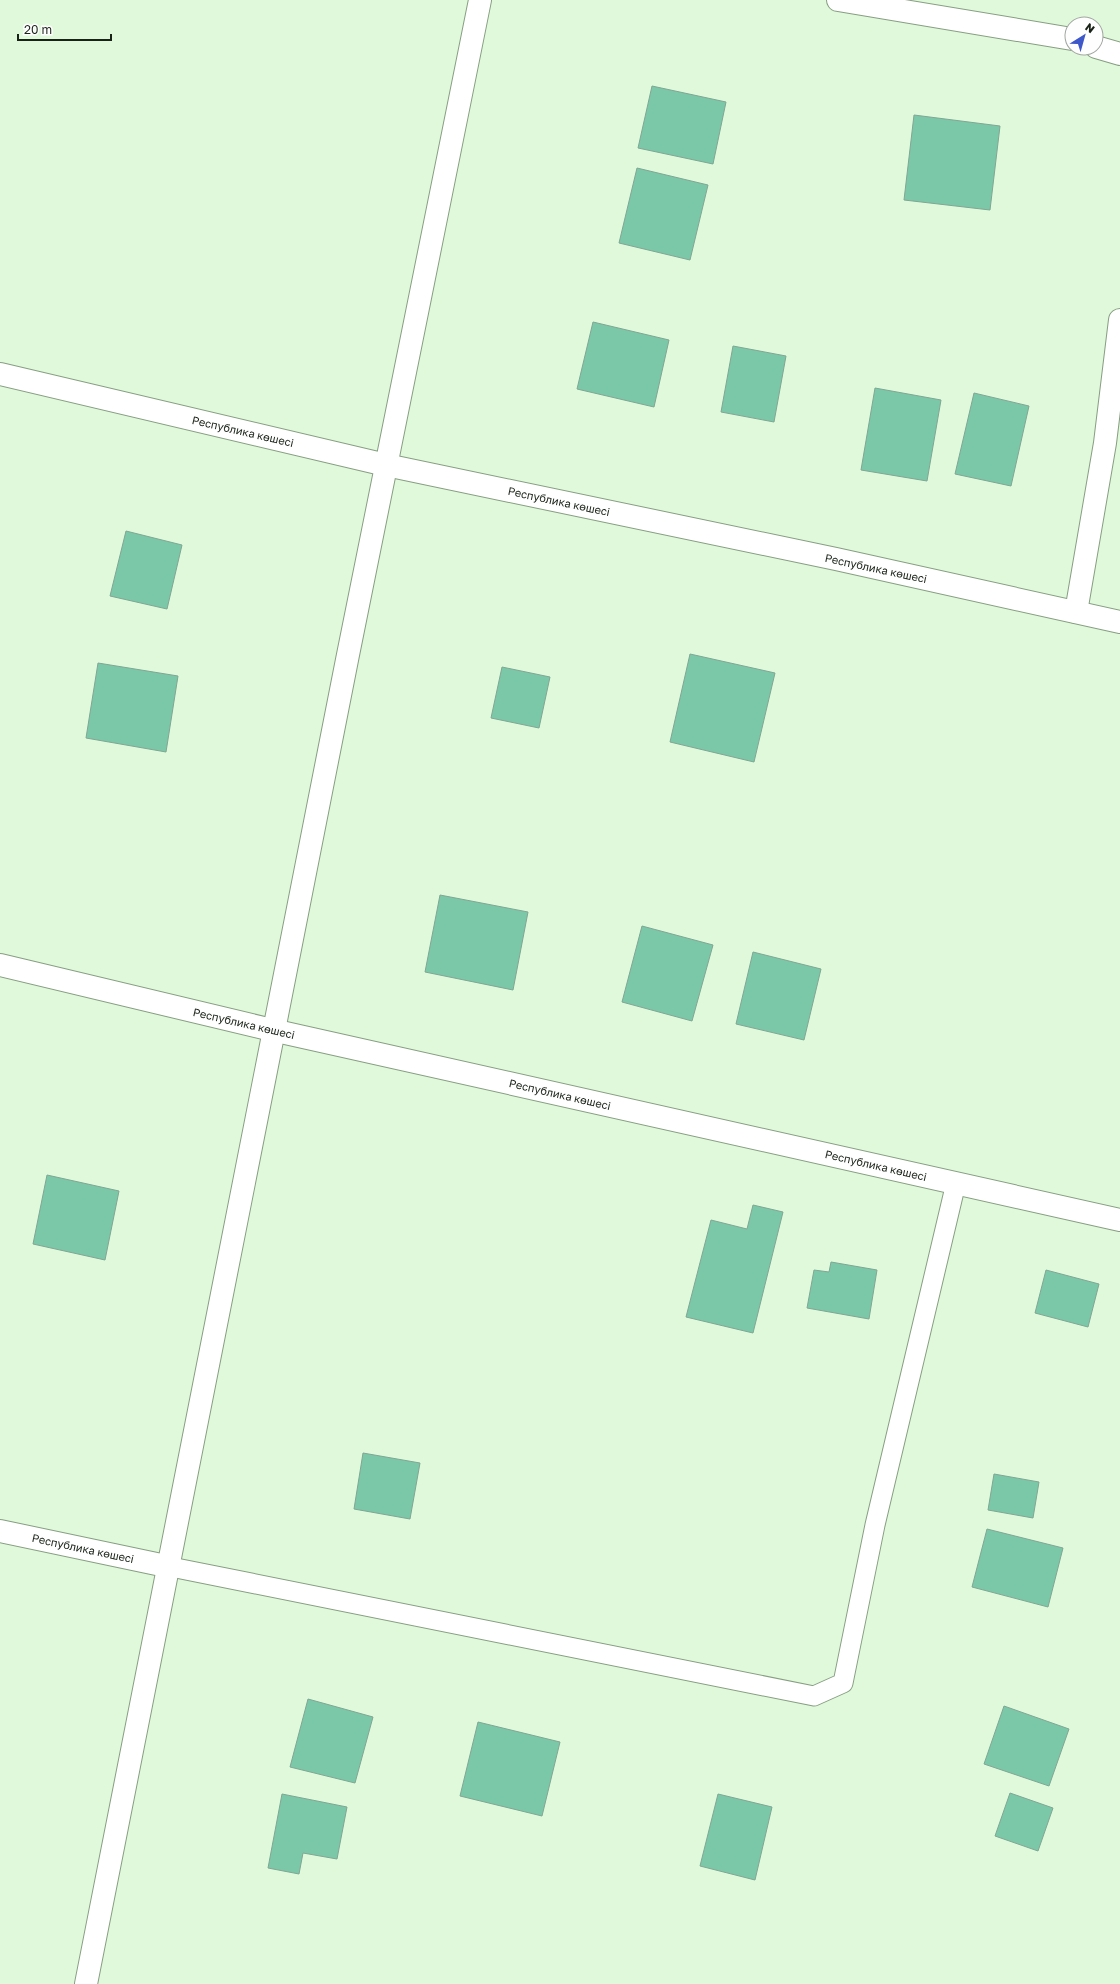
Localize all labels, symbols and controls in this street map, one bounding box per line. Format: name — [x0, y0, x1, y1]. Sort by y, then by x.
scale bar — [18, 16, 111, 42]
north arrow — [1064, 16, 1104, 56]
text: N — [1083, 20, 1098, 35]
text: 20 m — [24, 22, 52, 37]
street label: Республика көшесі — [191, 413, 295, 449]
street label: Республика көшесі — [507, 484, 611, 518]
street label: Республика көшесі — [824, 551, 928, 585]
street label: Республика көшесі — [192, 1005, 296, 1041]
street label: Республика көшесі — [508, 1076, 612, 1112]
street label: Республика көшесі — [824, 1147, 928, 1183]
street label: Республика көшесі — [31, 1531, 135, 1565]

